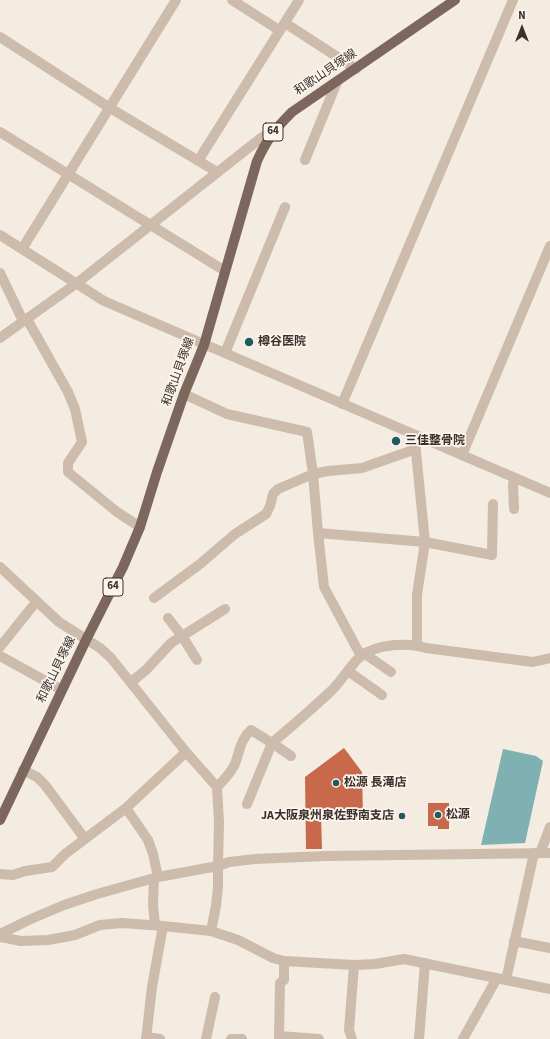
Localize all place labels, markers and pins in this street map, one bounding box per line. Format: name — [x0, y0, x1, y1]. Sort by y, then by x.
place label: 樽谷医院 — [258, 335, 306, 349]
marker: 樽谷医院 — [243, 336, 255, 348]
place label: 三佳整骨院 — [405, 434, 465, 448]
marker: 三佳整骨院 — [390, 435, 402, 447]
place label: 松源 長滝店 — [344, 776, 406, 790]
marker: 松源 長滝店 — [331, 778, 341, 788]
place label: 松源 — [446, 808, 470, 822]
place label: JA大阪泉州泉佐野南支店 — [261, 809, 394, 823]
marker: 松源 — [433, 810, 443, 820]
marker: JA大阪泉州泉佐野南支店 — [397, 811, 407, 821]

